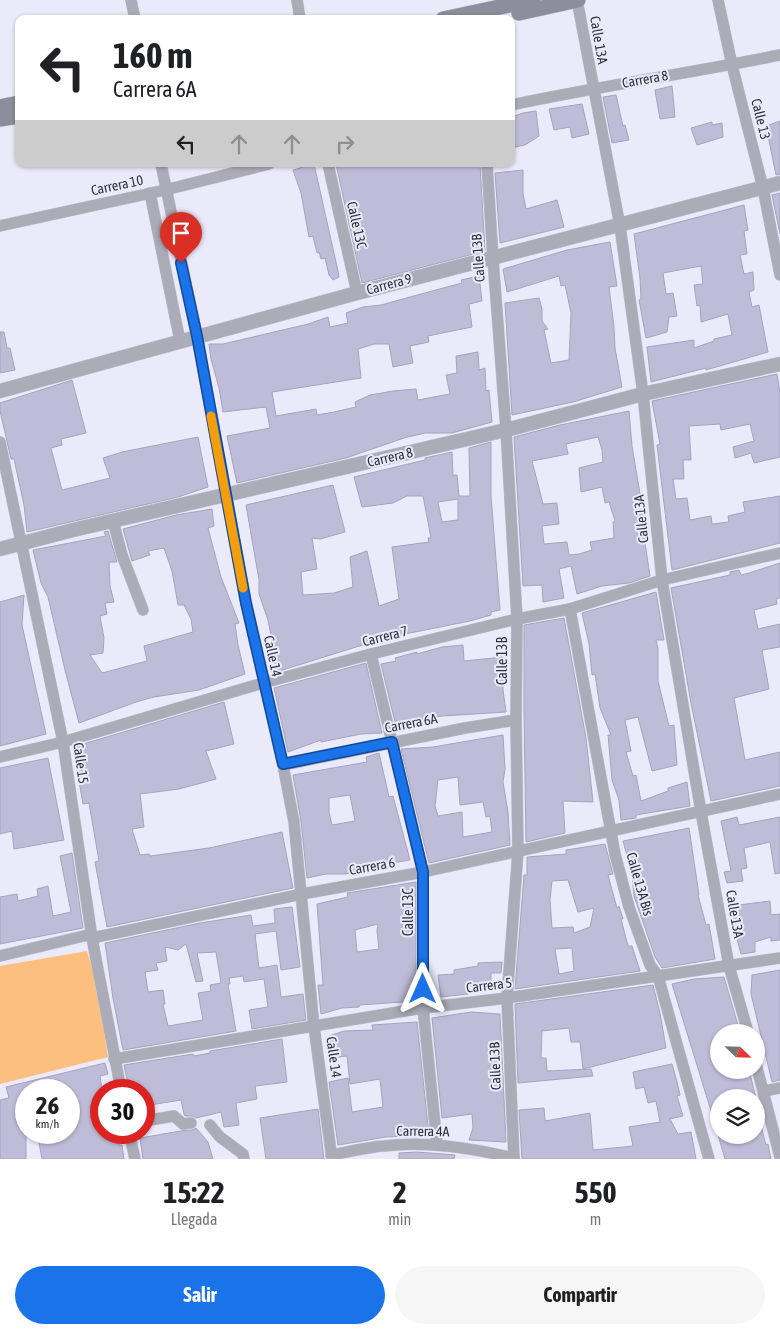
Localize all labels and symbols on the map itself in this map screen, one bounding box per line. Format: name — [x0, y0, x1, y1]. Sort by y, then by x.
street label: Calle 13A — [587, 15, 611, 65]
street label: Carrera 8 — [621, 67, 670, 91]
street label: Calle 13 — [748, 97, 774, 141]
street label: Carrera 10 — [89, 172, 145, 198]
street label: Calle 13C — [344, 200, 370, 251]
pin — [160, 212, 202, 263]
street label: Calle 13B — [468, 233, 488, 283]
street label: Carrera 9 — [365, 270, 413, 298]
street label: Carrera 8 — [366, 444, 415, 470]
street label: Calle 13A — [631, 494, 651, 544]
street label: Carrera 7 — [361, 623, 409, 649]
street label: Calle 14 — [261, 634, 285, 678]
street label: Calle 13B — [494, 637, 510, 685]
street label: Carrera 6A — [383, 710, 439, 736]
street label: Calle 15 — [70, 741, 92, 785]
street label: Calle 13A Bis — [623, 851, 657, 918]
street label: Carrera 6 — [348, 854, 397, 878]
street label: Calle 13C — [400, 887, 416, 936]
street label: Calle 13A — [723, 889, 747, 939]
position arrow — [396, 962, 448, 1014]
street label: Carrera 5 — [465, 974, 513, 996]
north arrow — [710, 1024, 765, 1079]
street label: Calle 14 — [323, 1035, 345, 1079]
street label: Calle 13B — [486, 1041, 504, 1090]
speed limit sign: 30 — [90, 1079, 155, 1144]
street label: Carrera 4A — [396, 1123, 450, 1139]

